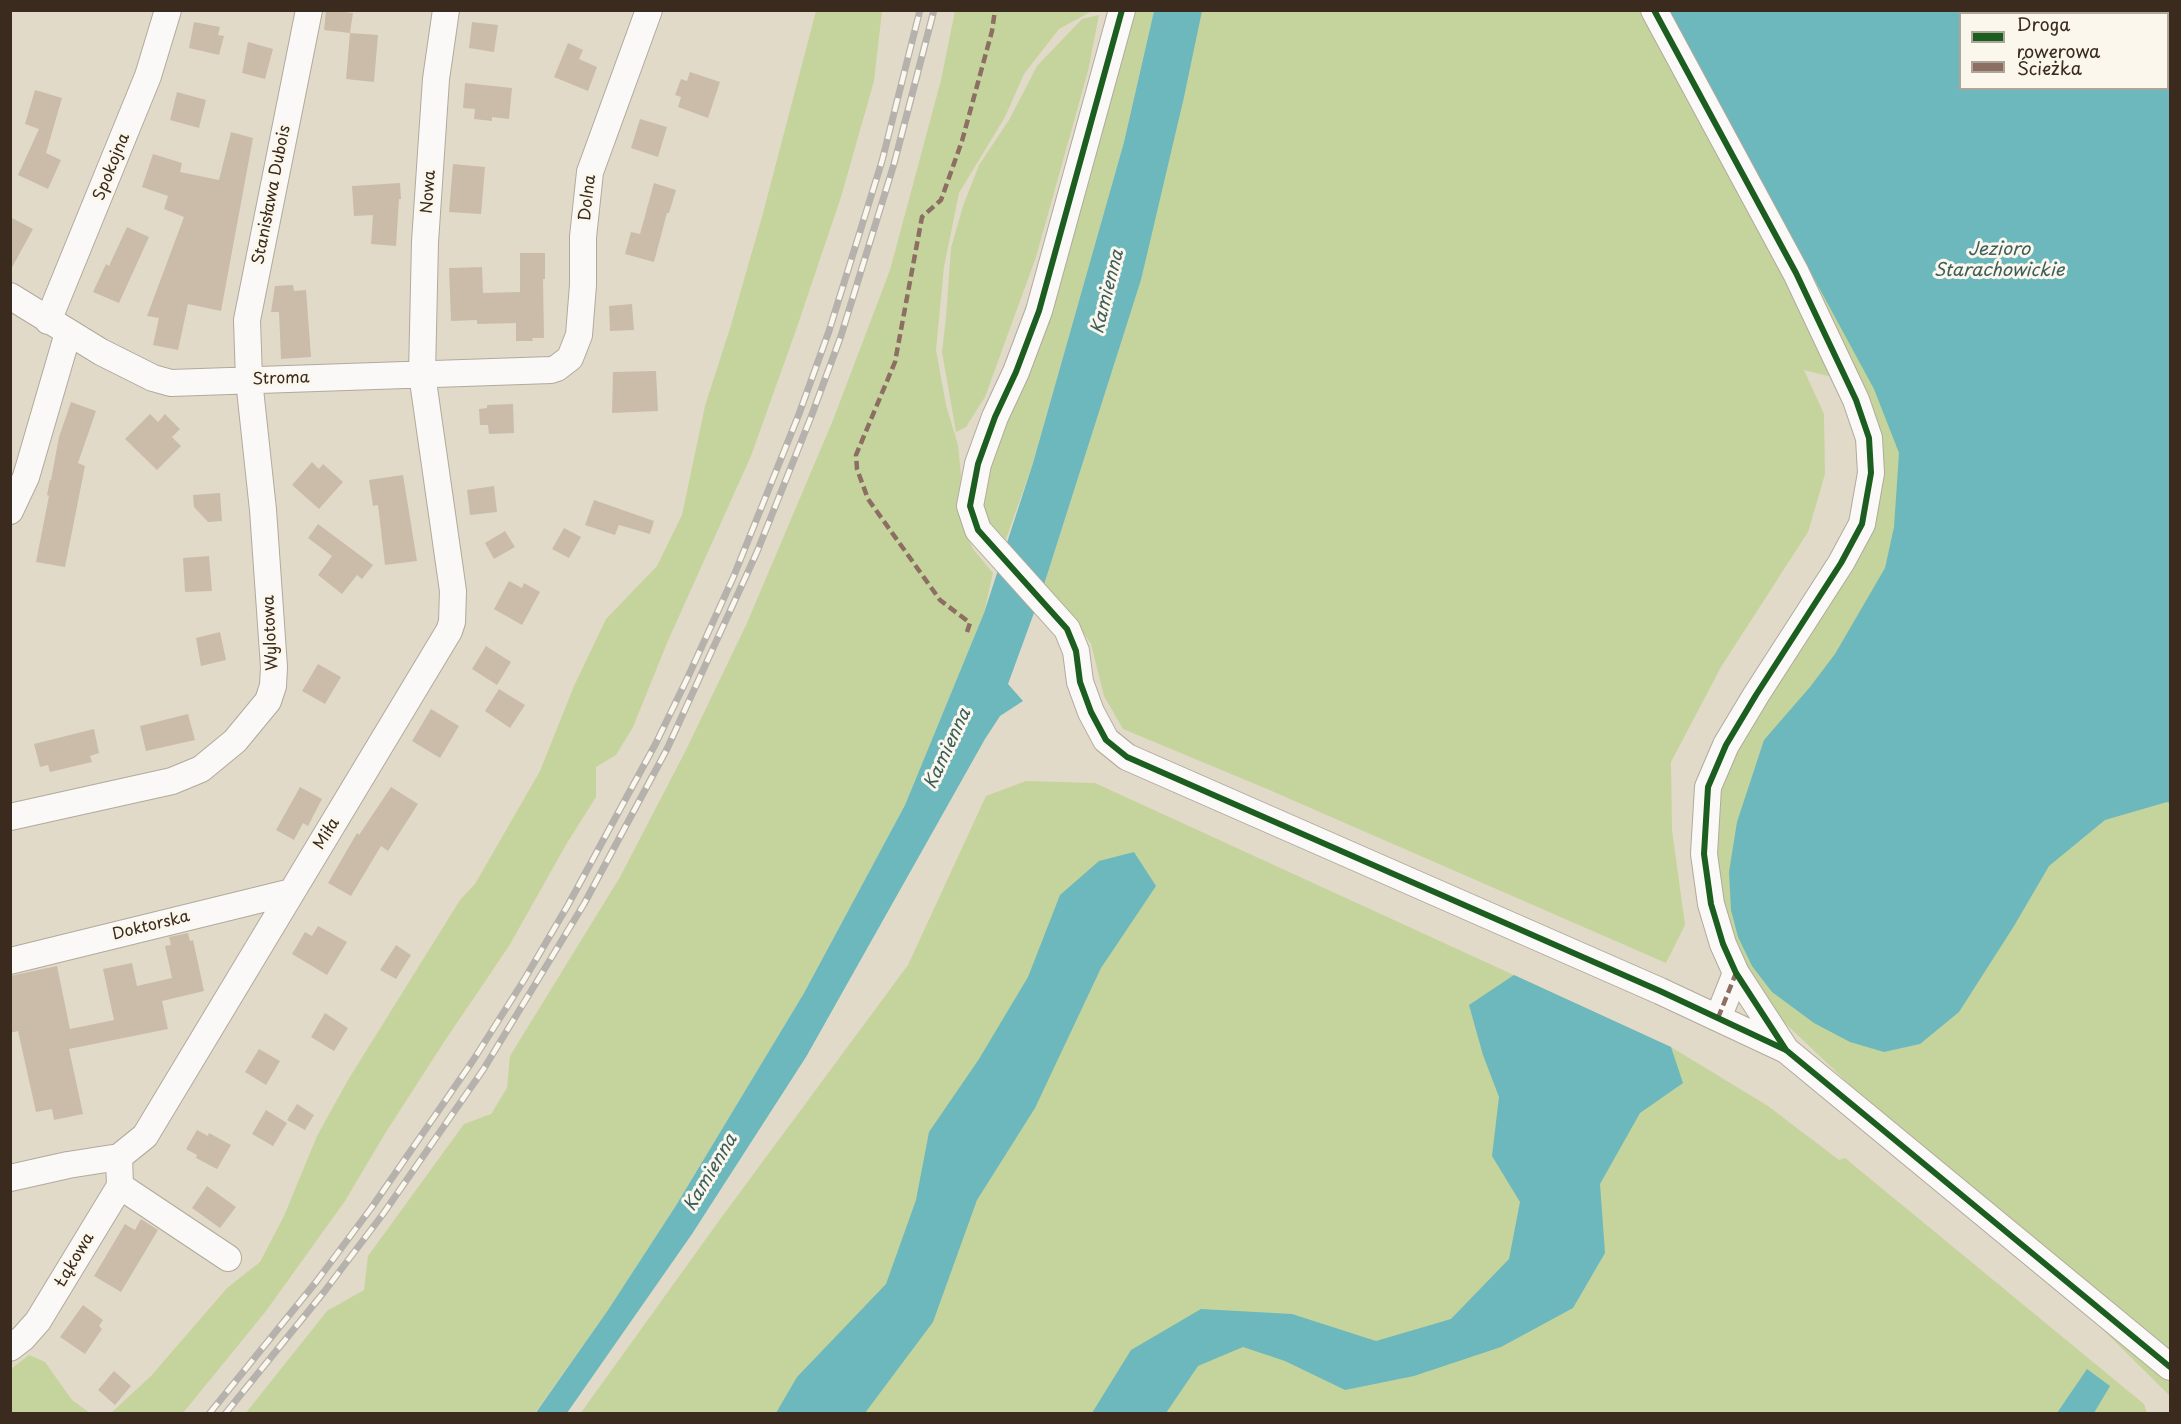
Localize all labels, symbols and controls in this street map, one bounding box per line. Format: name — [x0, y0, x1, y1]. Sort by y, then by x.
text: Droga rowerowa — [2017, 10, 2100, 64]
legend — [1959, 12, 2169, 90]
text: Ścieżka — [2017, 54, 2082, 81]
street label: Stanisława Dubois — [249, 124, 295, 266]
street label: Spokojna — [90, 130, 134, 204]
street label: Nowa — [418, 170, 440, 214]
street label: Dolna — [576, 174, 600, 222]
water label: Jezioro Starachowickie — [1934, 239, 2064, 282]
water label: Kamienna — [1087, 248, 1129, 336]
street label: Stroma — [252, 368, 310, 390]
street label: Wylotowa — [259, 595, 283, 671]
water label: Kamienna — [920, 706, 976, 792]
street label: Miła — [310, 815, 344, 853]
street label: Doktorska — [110, 907, 192, 945]
water label: Kamienna — [680, 1131, 742, 1215]
street label: Łąkowa — [51, 1230, 99, 1290]

